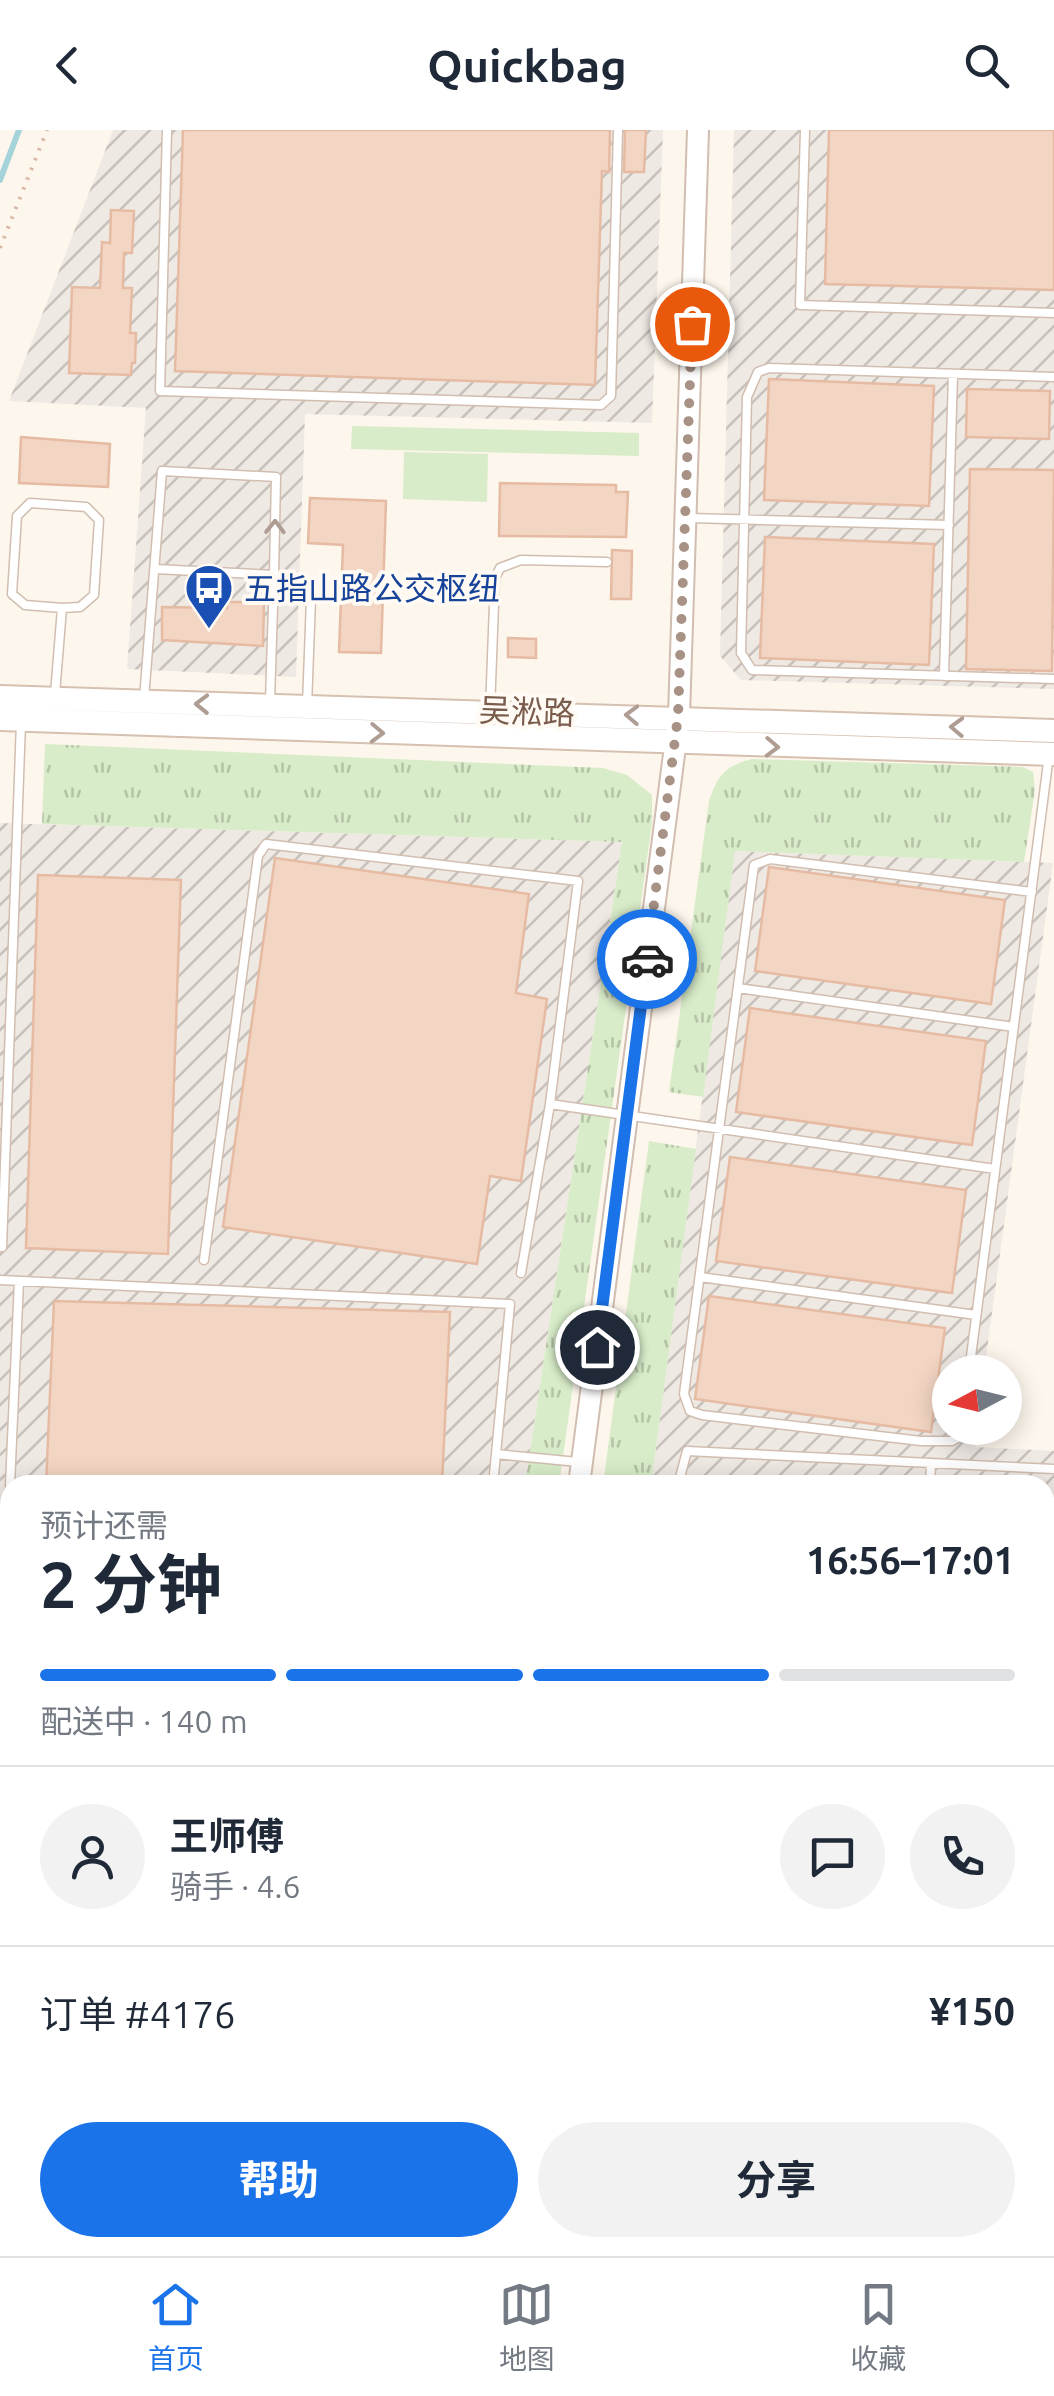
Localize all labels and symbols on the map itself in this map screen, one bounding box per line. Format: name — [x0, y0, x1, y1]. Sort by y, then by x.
pin — [650, 282, 735, 367]
one-way arrow — [264, 519, 286, 534]
bus stop icon: 五指山路公交枢纽 — [183, 562, 235, 630]
place label: 五指山路公交枢纽 — [244, 570, 500, 606]
street label: 吴淞路 — [478, 691, 576, 731]
one-way arrow — [193, 694, 209, 715]
one-way arrow — [623, 704, 639, 725]
one-way arrow — [948, 717, 964, 738]
one-way arrow — [370, 722, 386, 743]
one-way arrow — [765, 736, 780, 757]
courier — [597, 909, 697, 1009]
pin — [555, 1305, 640, 1390]
north arrow — [932, 1355, 1022, 1445]

